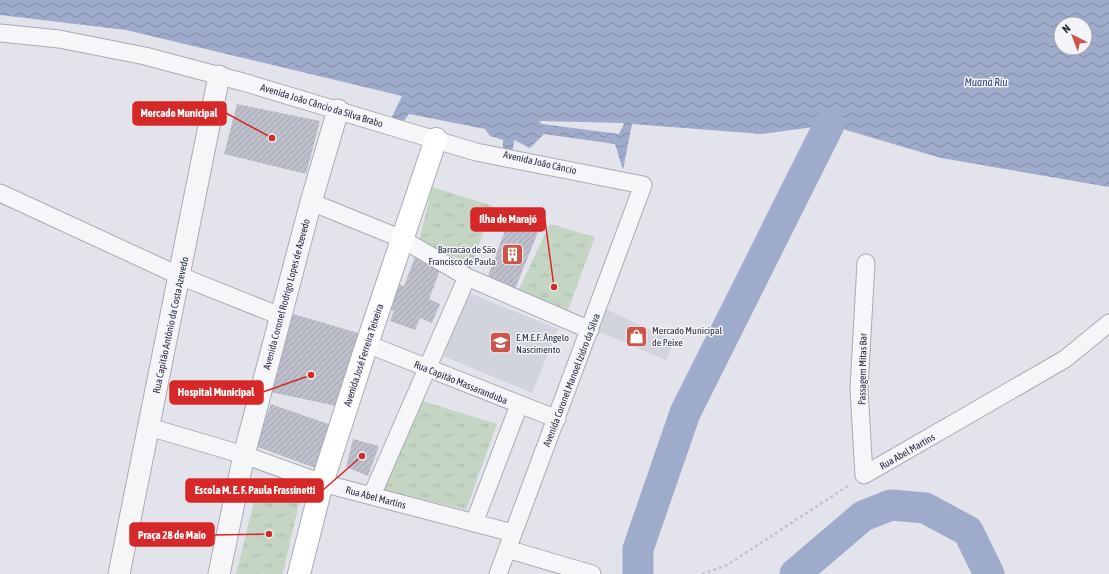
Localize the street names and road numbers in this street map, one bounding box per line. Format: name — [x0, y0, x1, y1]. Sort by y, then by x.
street label: Avenida João Câncio da Silva Brabo — [259, 82, 385, 129]
street label: Avenida João Câncio — [502, 149, 578, 176]
street label: Avenida Coronel Rodrigo Lopes de Azevedo — [261, 217, 312, 371]
street label: Rua Capitão Antônio da Costa Azevedo — [151, 256, 190, 394]
street label: Avenida José Ferreira Teixeira — [342, 302, 385, 408]
street label: Avenida Coronel Manoel Izidro da Silva — [541, 312, 602, 448]
street label: Passagem Mitas Bar — [856, 332, 869, 405]
street label: Rua Capitão Massaranduba — [412, 359, 510, 406]
street label: Rua Abel Martins — [878, 431, 937, 472]
street label: Rua Abel Martins — [345, 484, 408, 511]

